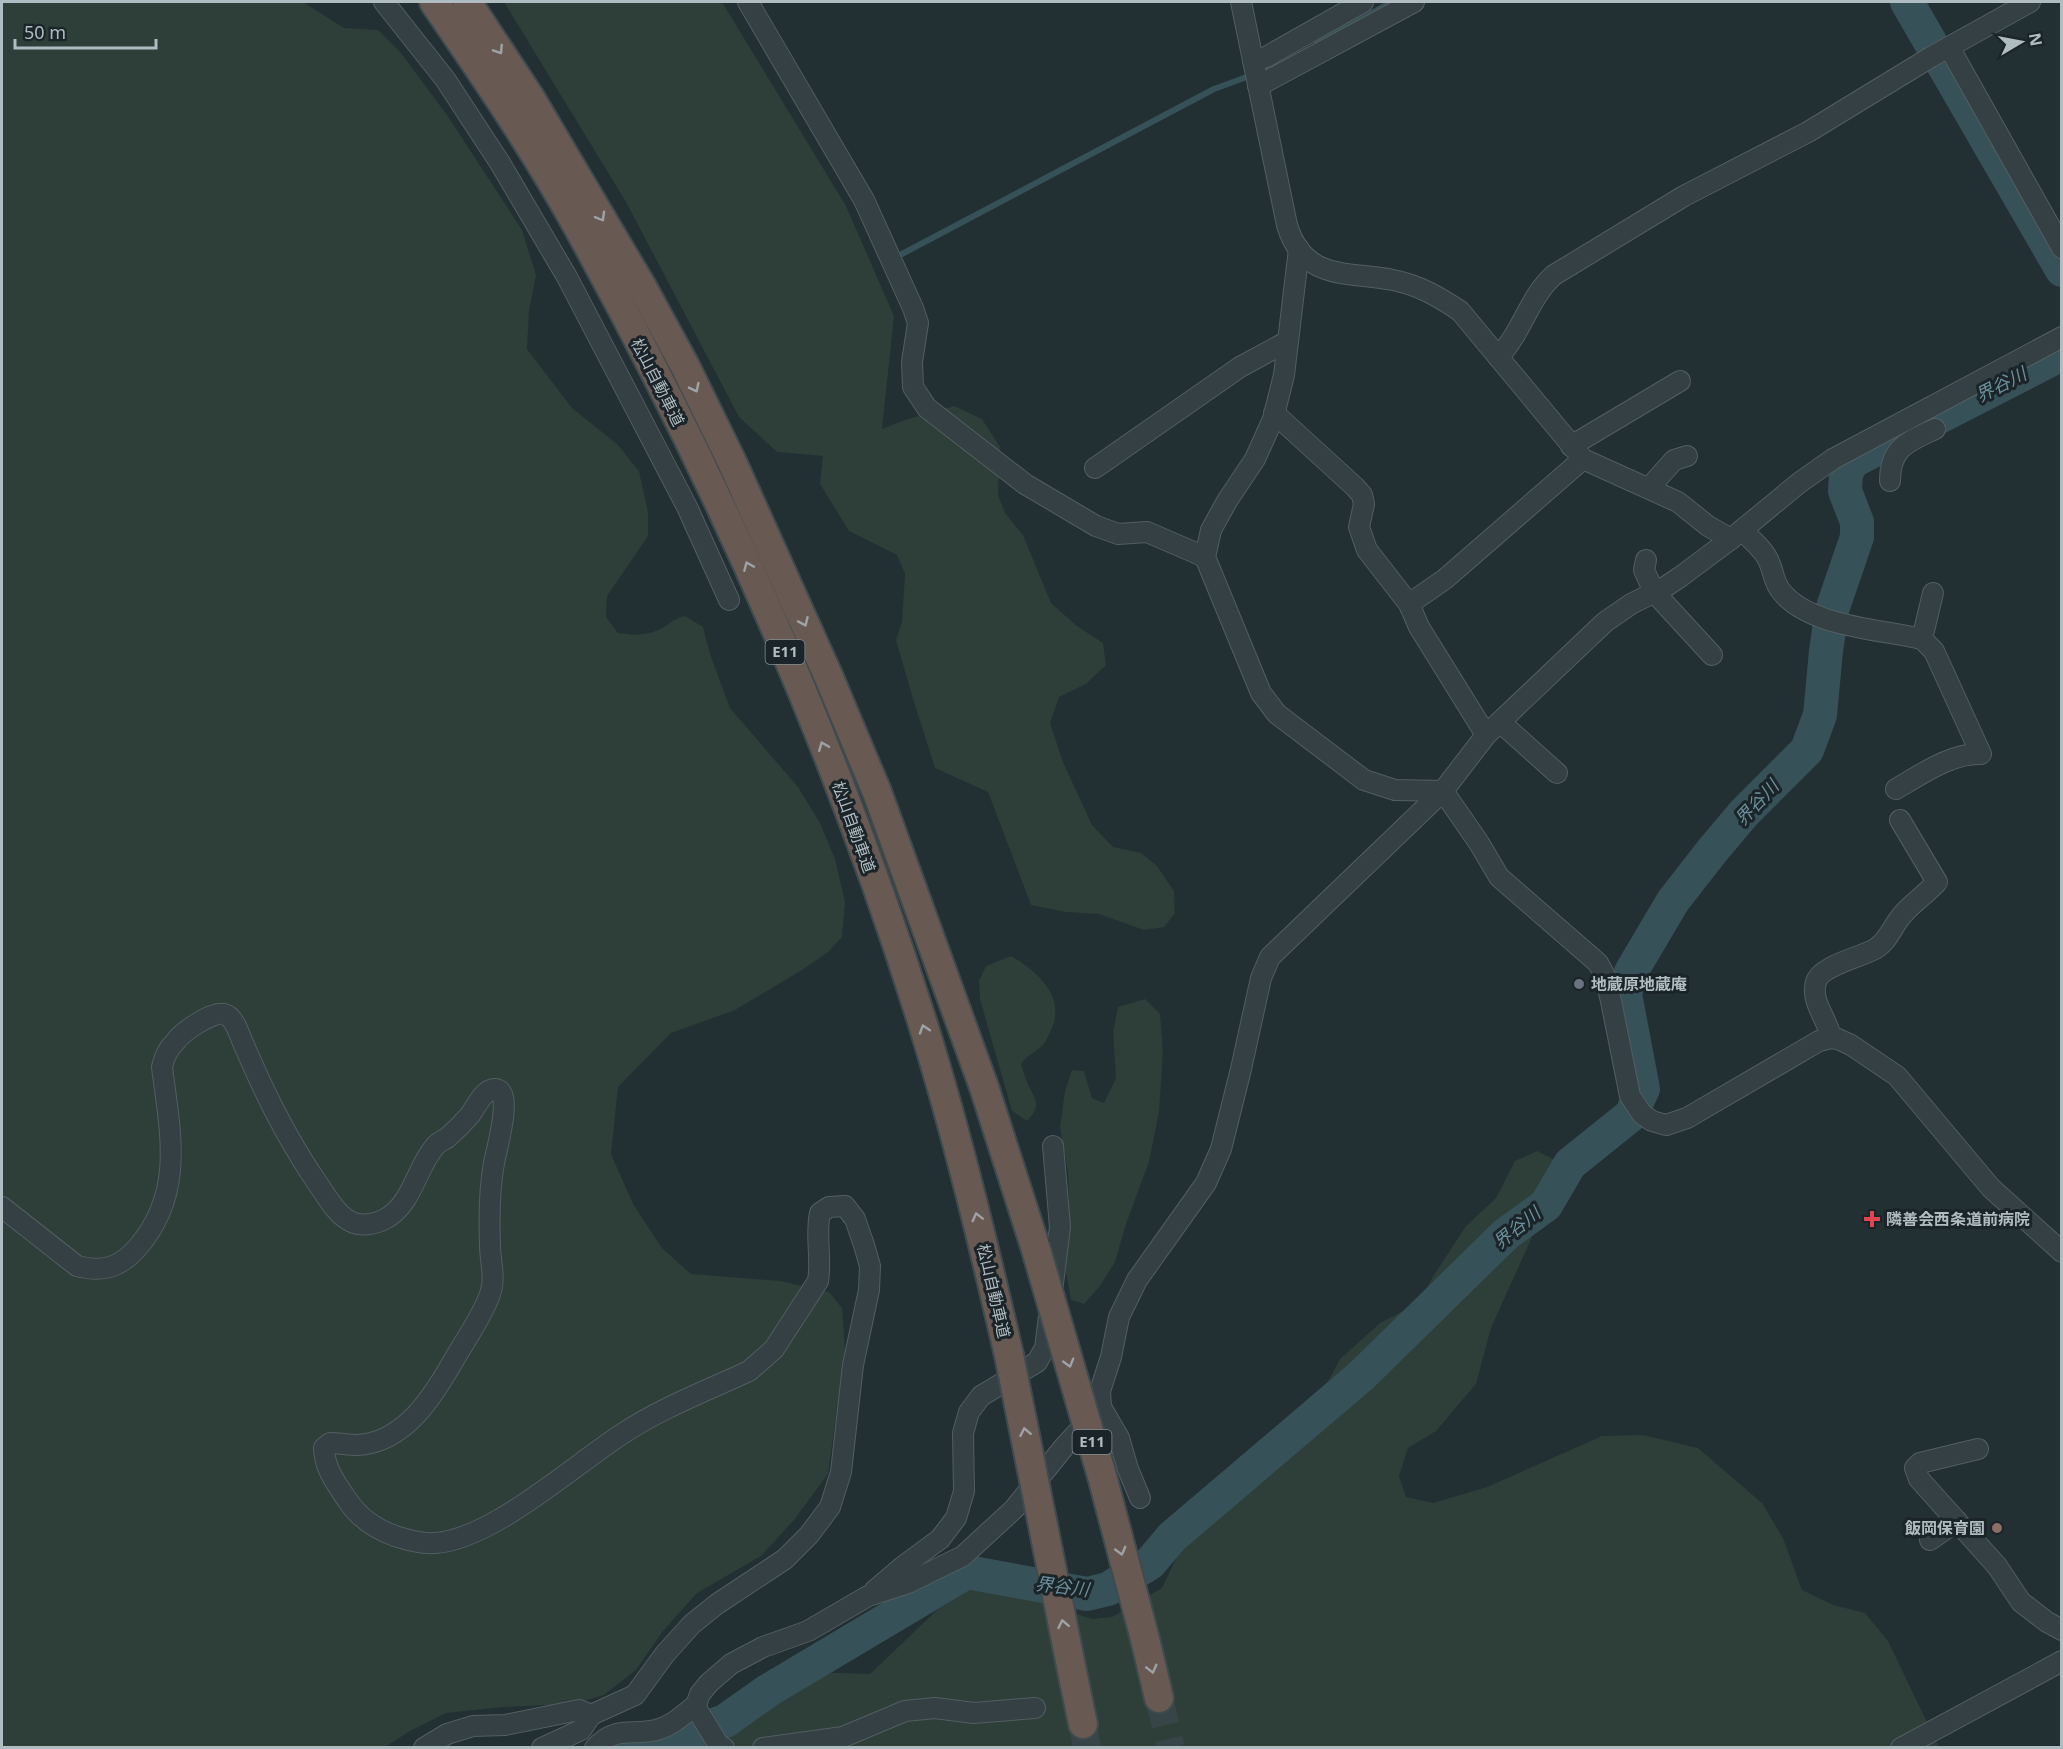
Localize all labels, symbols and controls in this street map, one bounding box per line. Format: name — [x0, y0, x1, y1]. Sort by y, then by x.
scale bar — [15, 12, 156, 50]
north arrow — [1991, 12, 2051, 72]
text: 50 m — [24, 20, 66, 44]
text: N — [2024, 31, 2048, 48]
one-way arrow — [492, 44, 503, 55]
one-way arrow — [593, 211, 605, 221]
street label: 松山自動車道 — [626, 334, 690, 430]
water label: 界谷川 — [1971, 360, 2032, 407]
one-way arrow — [688, 381, 699, 392]
one-way arrow — [743, 562, 755, 573]
one-way arrow — [796, 615, 808, 626]
road number: E11 — [766, 640, 804, 664]
one-way arrow — [818, 742, 830, 753]
water label: 界谷川 — [1729, 773, 1785, 830]
street label: 松山自動車道 — [827, 778, 881, 876]
place label: 地蔵原地蔵庵 — [1591, 973, 1687, 995]
marker: 地蔵原地蔵庵 — [1572, 977, 1586, 991]
one-way arrow — [919, 1024, 931, 1035]
water label: 界谷川 — [1488, 1200, 1546, 1254]
place label: 隣善会西条道前病院 — [1886, 1208, 2030, 1230]
marker: 隣善会西条道前病院 — [1863, 1210, 1881, 1228]
one-way arrow — [971, 1212, 984, 1222]
street label: 松山自動車道 — [972, 1242, 1016, 1340]
one-way arrow — [1062, 1357, 1074, 1368]
one-way arrow — [1019, 1428, 1032, 1438]
road number: E11 — [1072, 1430, 1112, 1454]
place label: 飯岡保育園 — [1904, 1517, 1985, 1539]
marker: 飯岡保育園 — [1990, 1521, 2004, 1535]
one-way arrow — [1114, 1545, 1127, 1555]
water label: 界谷川 — [1034, 1571, 1092, 1601]
one-way arrow — [1057, 1619, 1070, 1629]
one-way arrow — [1145, 1664, 1158, 1674]

